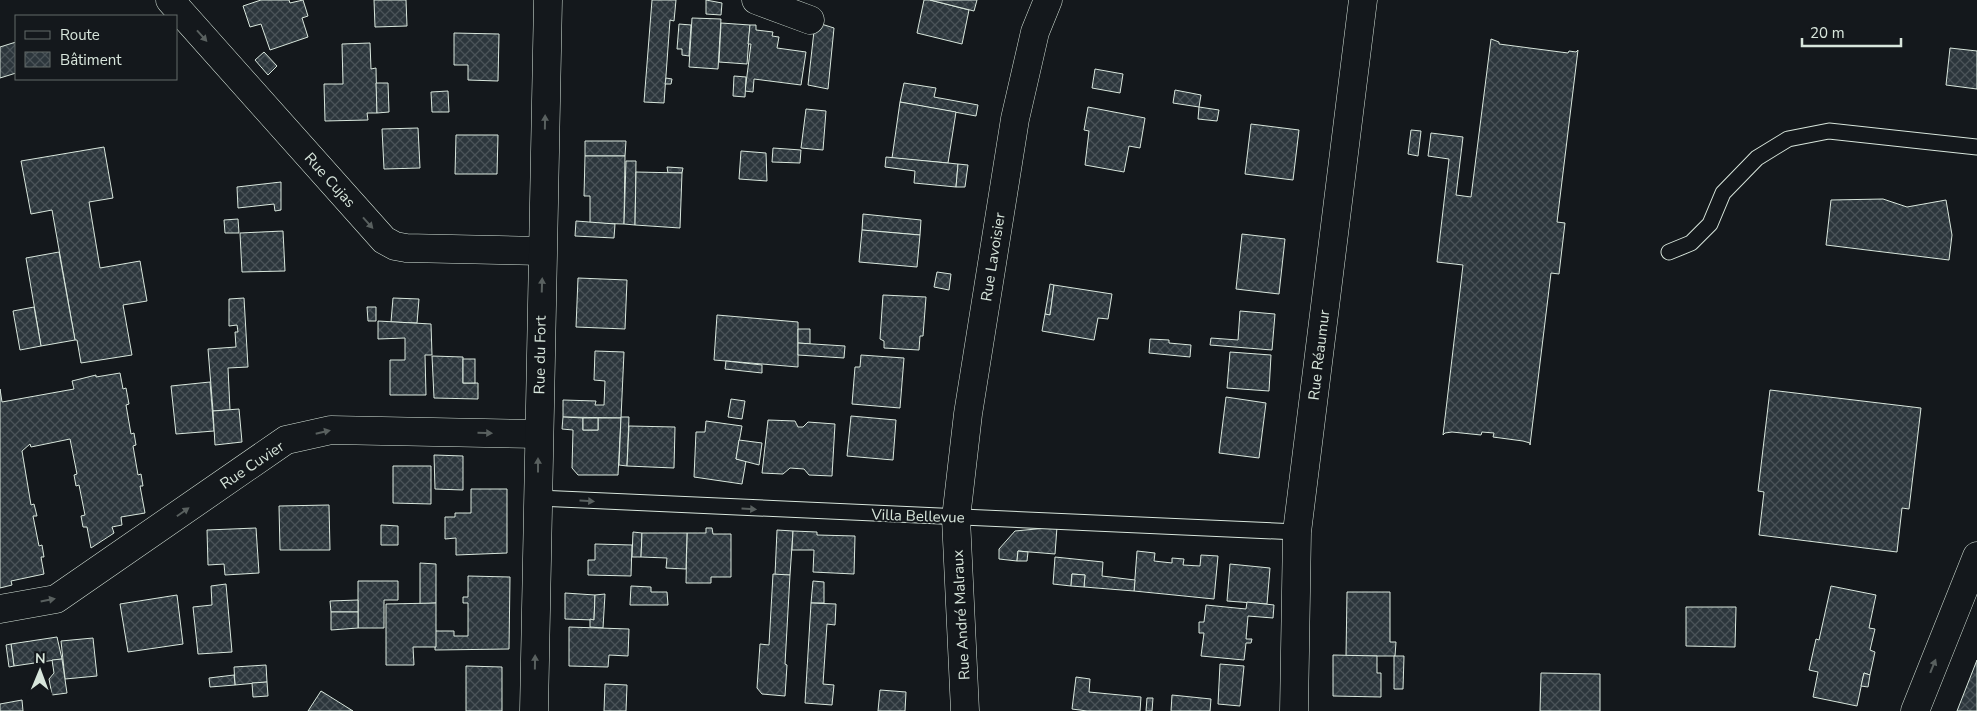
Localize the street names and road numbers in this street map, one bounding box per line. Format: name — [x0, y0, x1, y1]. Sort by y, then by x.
street label: Rue Cujas — [300, 148, 360, 212]
street label: Rue Lavoisier — [976, 210, 1010, 303]
street label: Rue Réaumur — [1304, 308, 1335, 401]
street label: Rue du Fort — [529, 315, 551, 394]
street label: Rue Cuvier — [216, 436, 288, 494]
street label: Villa Bellevue — [870, 504, 965, 528]
street label: Rue André Malraux — [948, 549, 974, 681]

